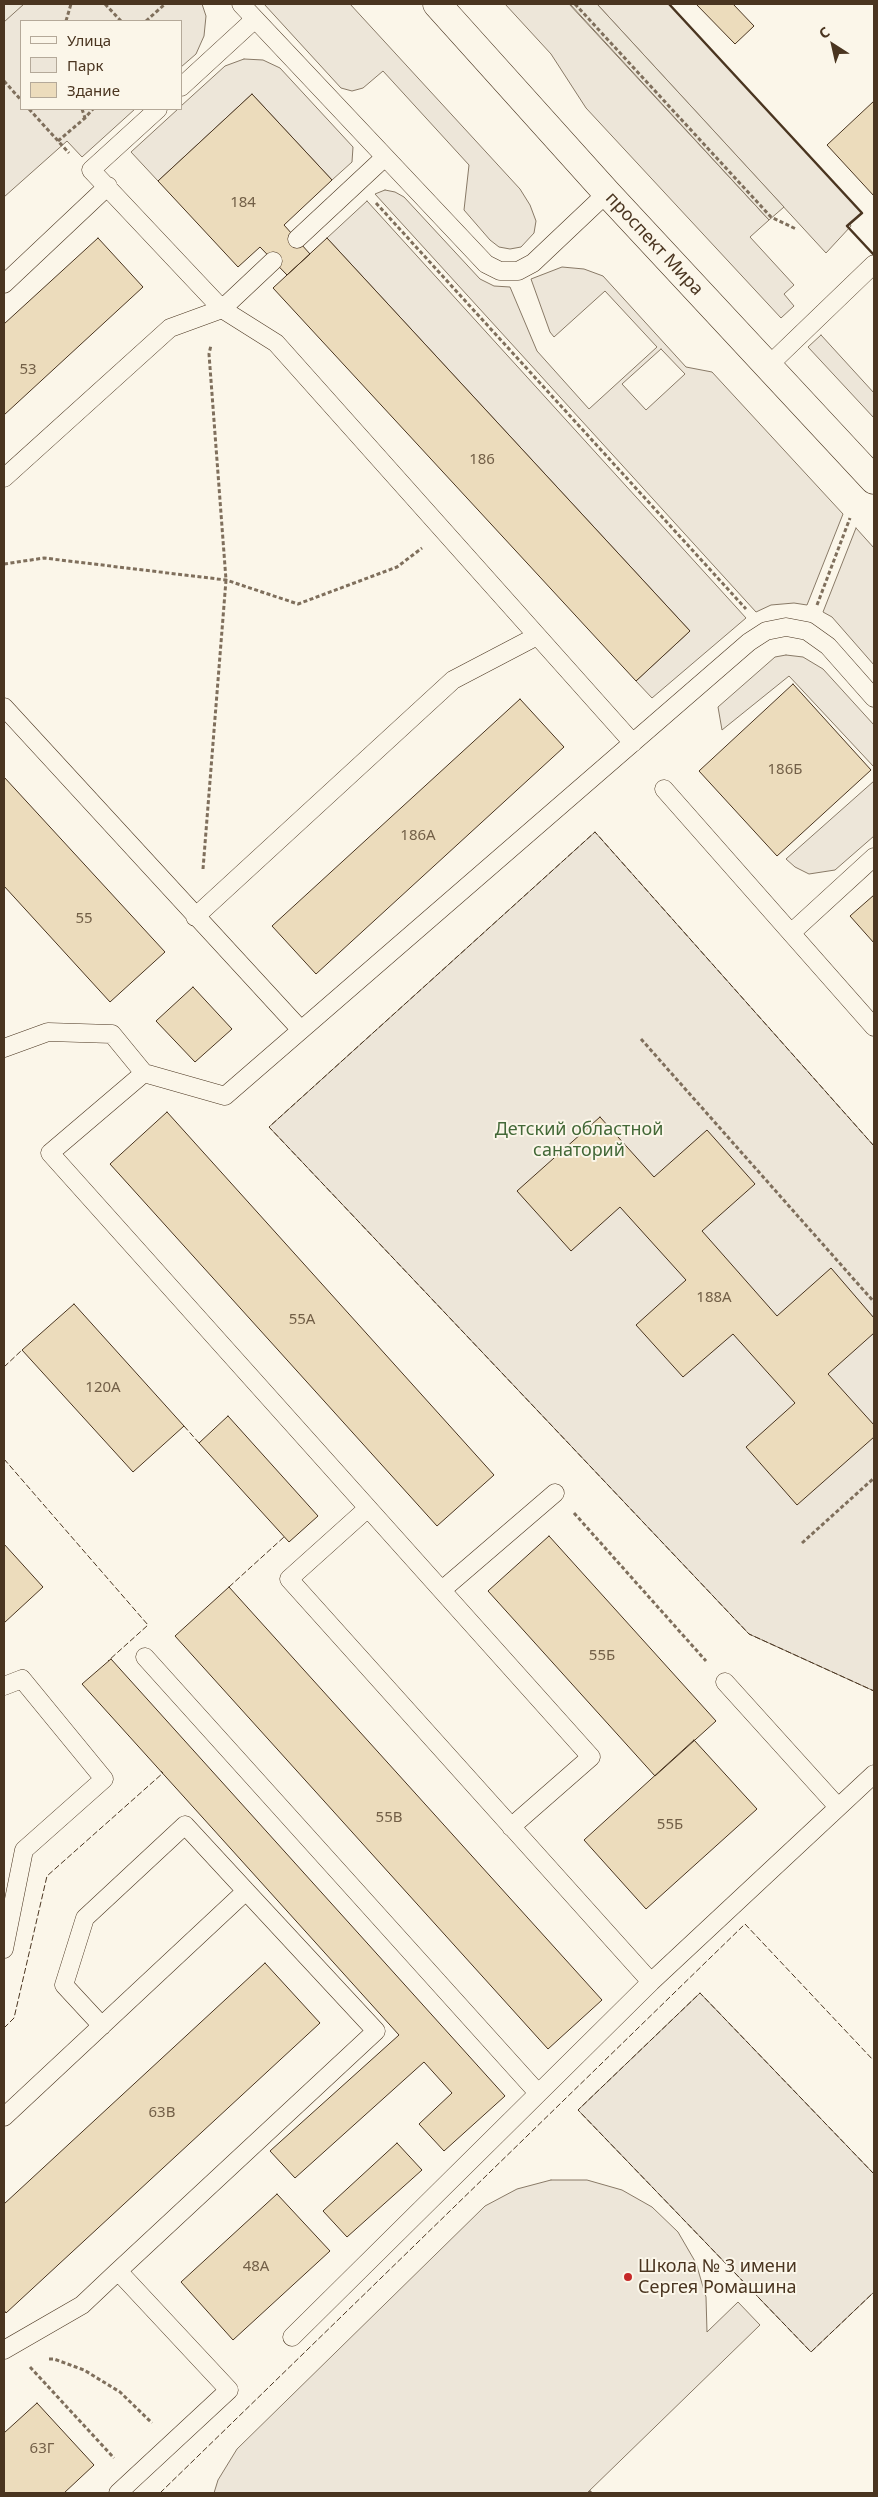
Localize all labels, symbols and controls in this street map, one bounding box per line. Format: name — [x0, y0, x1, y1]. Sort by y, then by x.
legend — [20, 20, 182, 110]
north arrow — [808, 20, 858, 70]
text: С — [815, 22, 833, 43]
text: Улица — [67, 30, 111, 50]
text: Парк — [67, 55, 103, 75]
text: Здание — [67, 80, 120, 100]
street label: проспект Мира — [601, 188, 707, 300]
house number: 184 — [230, 194, 256, 212]
house number: 53 — [19, 361, 37, 379]
house number: 186 — [469, 451, 495, 469]
house number: 186Б — [768, 761, 802, 779]
house number: 186А — [400, 827, 436, 845]
house number: 55 — [75, 910, 93, 928]
park label: Детский областной санаторий — [495, 1119, 663, 1162]
house number: 188А — [696, 1289, 732, 1307]
house number: 55А — [289, 1311, 315, 1329]
house number: 120А — [85, 1379, 121, 1397]
house number: 55Б — [589, 1647, 615, 1665]
house number: 55В — [376, 1809, 402, 1827]
house number: 55Б — [657, 1816, 683, 1834]
house number: 63В — [149, 2104, 175, 2122]
place label: Школа № 3 имени Сергея Ромашина — [638, 2256, 797, 2298]
house number: 48А — [243, 2258, 269, 2276]
marker: Школа № 3 имени Сергея Ромашина — [622, 2271, 634, 2283]
house number: 63Г — [30, 2440, 54, 2458]

